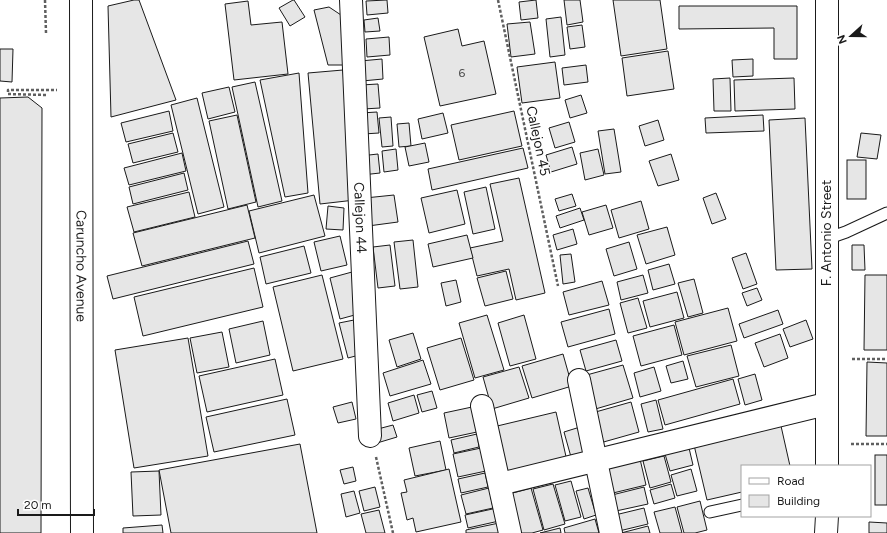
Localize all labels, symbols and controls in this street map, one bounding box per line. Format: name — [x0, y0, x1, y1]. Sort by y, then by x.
north arrow — [831, 16, 871, 56]
text: N — [835, 33, 850, 46]
house number: 6 — [459, 66, 466, 80]
street label: Callejon 45 — [522, 105, 554, 177]
street label: F. Antonio Street — [818, 180, 835, 286]
street label: Callejon 44 — [350, 182, 371, 254]
street label: Caruncho Avenue — [73, 210, 90, 322]
legend — [741, 465, 871, 517]
text: Road — [777, 474, 805, 488]
scale bar — [18, 491, 94, 517]
text: Building — [777, 494, 820, 508]
text: 20 m — [24, 498, 52, 512]

